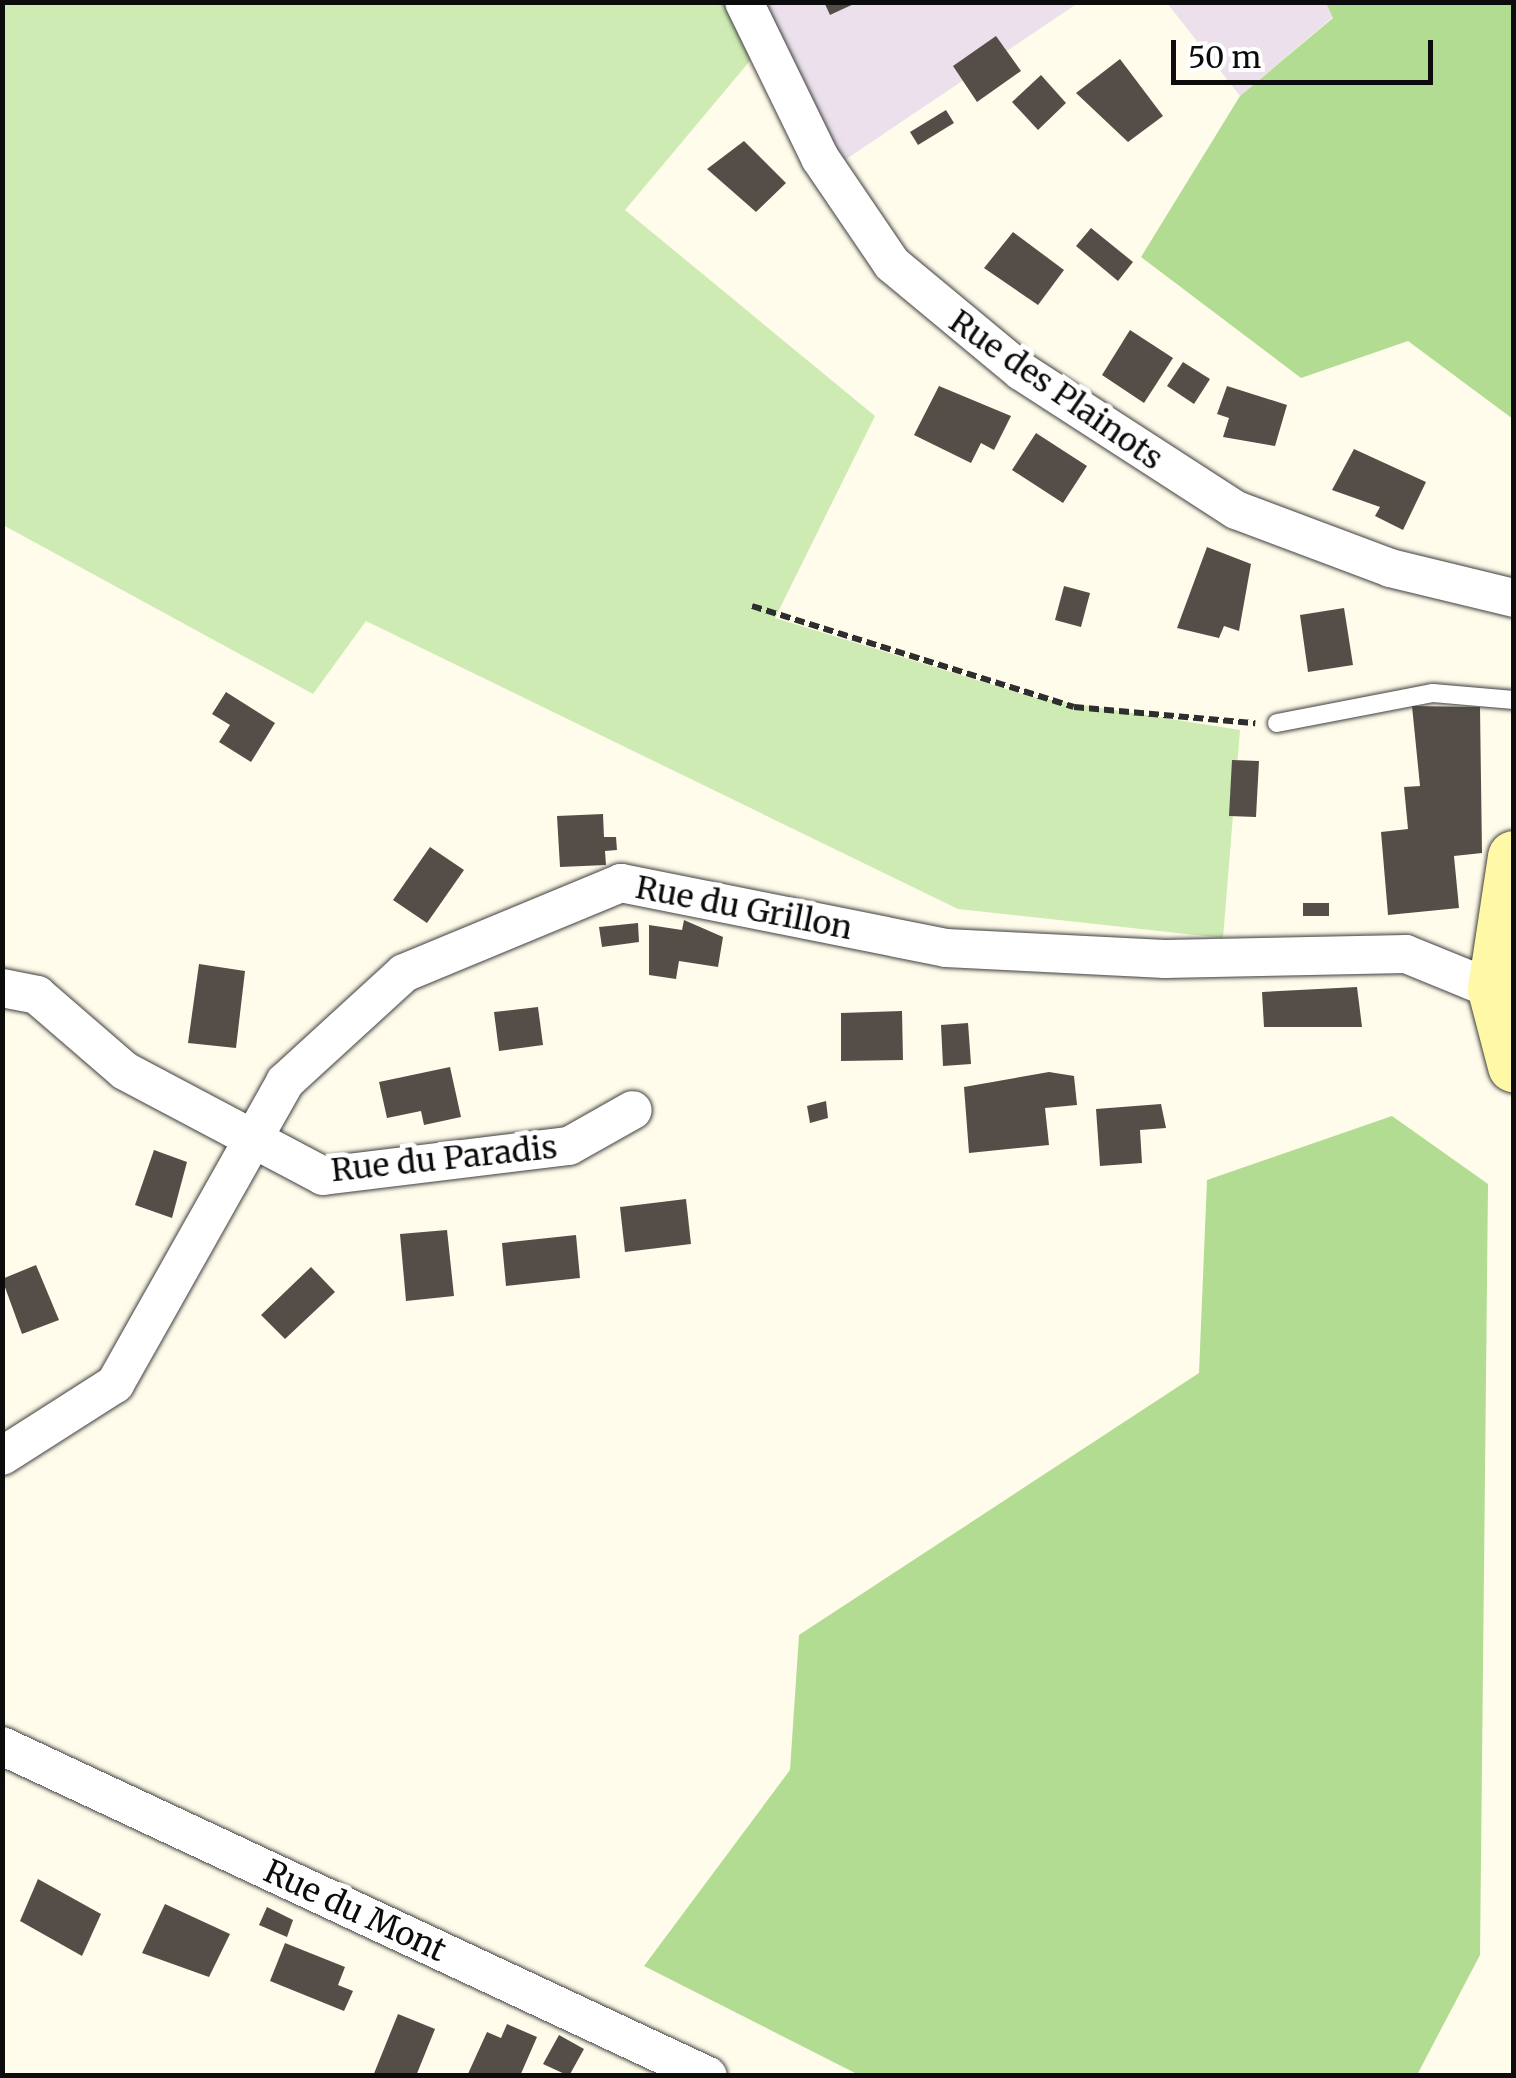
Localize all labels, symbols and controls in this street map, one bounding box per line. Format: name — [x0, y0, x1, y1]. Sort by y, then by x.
scale bar — [1176, 20, 1438, 82]
text: 50 m — [1188, 38, 1261, 76]
street label: Rue des Plainots — [942, 302, 1170, 478]
street label: Rue du Grillon — [632, 868, 856, 948]
street label: Rue du Paradis — [329, 1128, 559, 1190]
street label: Rue du Mont — [258, 1852, 452, 1970]

